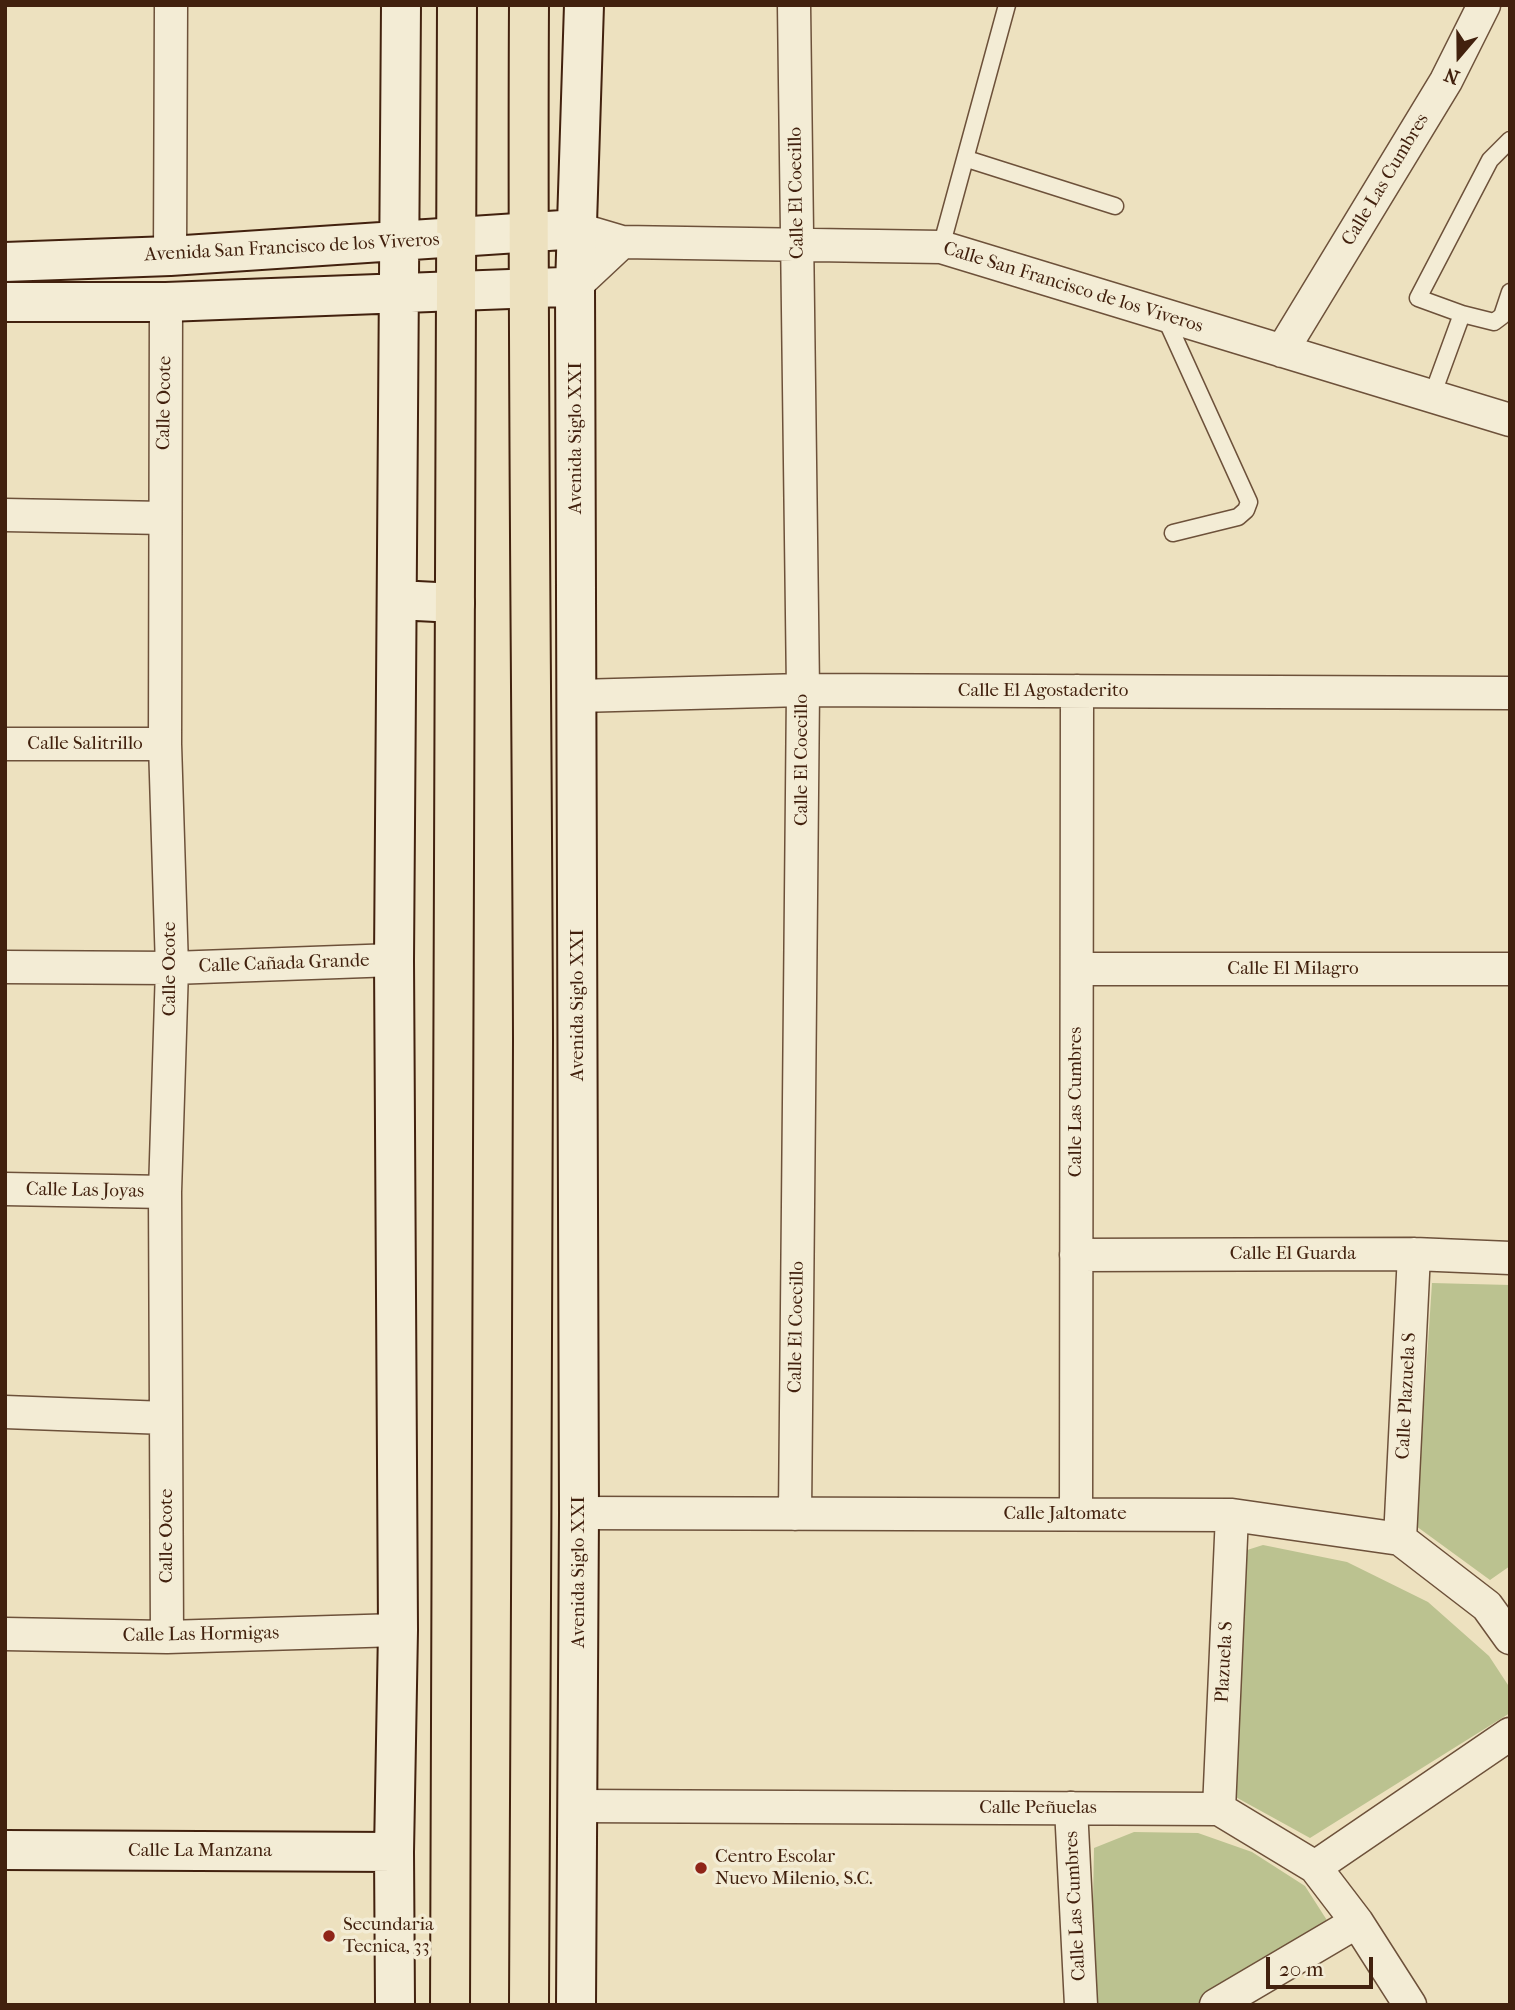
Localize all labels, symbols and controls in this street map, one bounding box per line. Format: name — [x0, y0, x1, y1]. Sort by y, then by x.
north arrow — [1424, 21, 1494, 91]
text: N — [1441, 63, 1462, 89]
street label: Calle Las Cumbres — [1338, 110, 1434, 250]
street label: Calle El Coecillo — [784, 127, 810, 259]
street label: Avenida San Francisco de los Viveros — [144, 229, 440, 267]
street label: Calle San Francisco de los Viveros — [940, 238, 1206, 338]
street label: Calle Ocote — [153, 356, 177, 450]
street label: Avenida Siglo XXI — [565, 362, 587, 514]
street label: Calle El Agostaderito — [958, 680, 1128, 702]
street label: Calle El Coecillo — [791, 694, 813, 826]
street label: Calle Salitrillo — [27, 733, 143, 755]
street label: Calle Ocote — [159, 922, 181, 1016]
street label: Avenida Siglo XXI — [567, 929, 589, 1081]
street label: Calle Cañada Grande — [198, 950, 370, 978]
street label: Calle El Milagro — [1227, 958, 1359, 980]
street label: Calle Las Cumbres — [1065, 1027, 1087, 1177]
street label: Calle Las Joyas — [26, 1179, 144, 1203]
street label: Calle El Guarda — [1230, 1243, 1356, 1265]
street label: Calle El Coecillo — [784, 1261, 810, 1393]
street label: Calle Plazuela S — [1392, 1332, 1422, 1460]
street label: Calle Ocote — [156, 1489, 178, 1583]
street label: Avenida Siglo XXI — [568, 1496, 590, 1648]
street label: Calle Jaltomate — [1003, 1503, 1127, 1525]
street label: Plazuela S — [1211, 1621, 1239, 1703]
street label: Calle Las Hormigas — [123, 1622, 279, 1648]
street label: Calle Peñuelas — [979, 1797, 1097, 1819]
street label: Calle Las Cumbres — [1061, 1830, 1091, 1982]
street label: Calle La Manzana — [128, 1840, 272, 1862]
place label: Centro Escolar Nuevo Milenio, S.C. — [715, 1846, 873, 1890]
marker: Centro Escolar Nuevo Milenio, S.C. — [693, 1860, 709, 1876]
place label: Secundaria Tecnica, 33 — [343, 1914, 434, 1958]
marker: Secundaria Tecnica, 33 — [321, 1928, 337, 1944]
scale bar — [1270, 1944, 1377, 1988]
text: 20 m — [1279, 1957, 1323, 1981]

